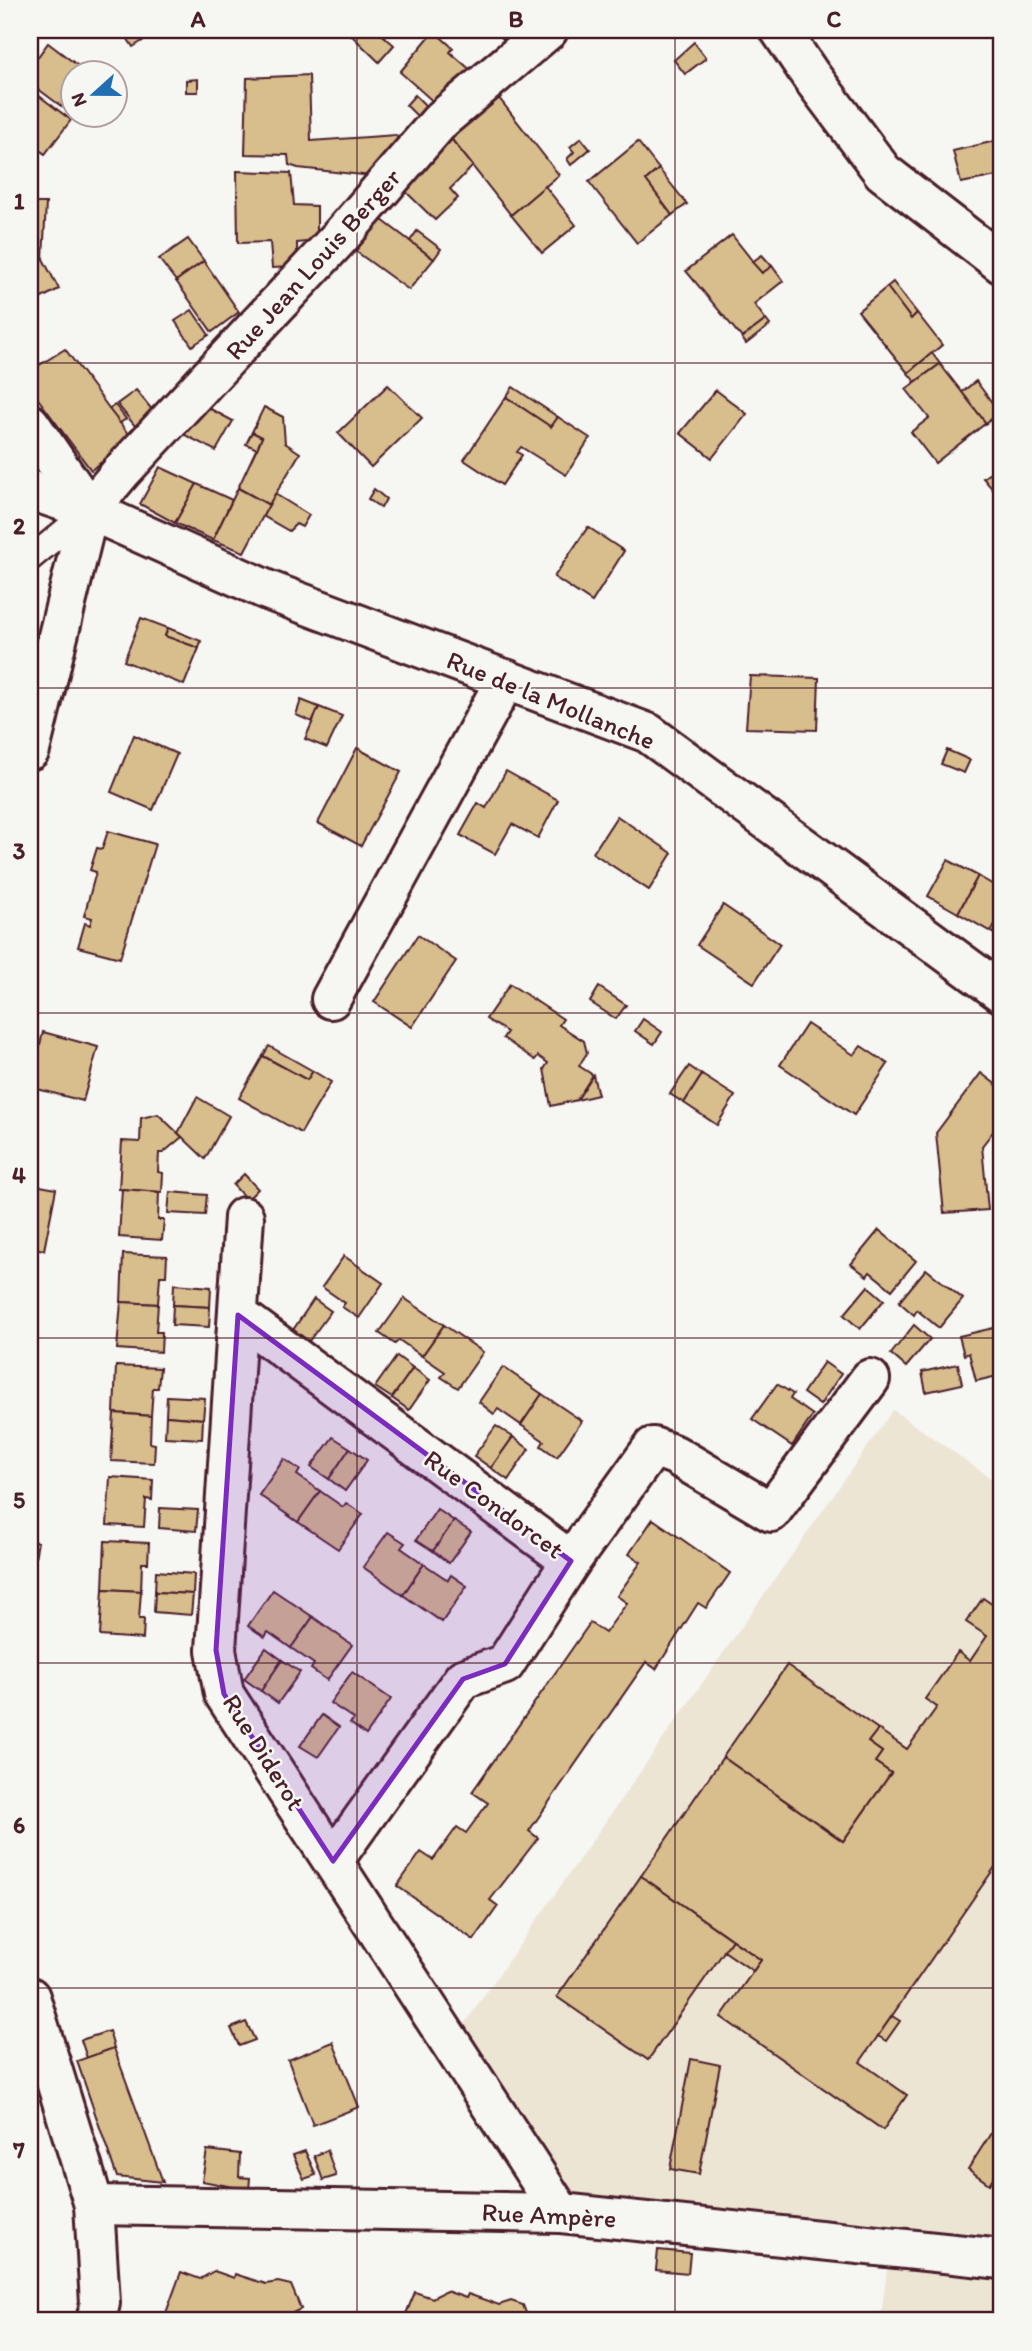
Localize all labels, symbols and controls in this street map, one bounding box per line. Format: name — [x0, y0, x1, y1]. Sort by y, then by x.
text: A — [190, 5, 206, 33]
text: B — [509, 5, 524, 33]
text: C — [827, 5, 842, 33]
north arrow — [60, 60, 130, 130]
text: N — [66, 90, 92, 110]
street label: Rue Jean Louis Berger — [219, 161, 408, 366]
text: 1 — [14, 187, 25, 215]
text: 2 — [13, 512, 26, 540]
street label: Rue de la Mollanche — [442, 644, 660, 756]
text: 3 — [13, 837, 26, 865]
text: 4 — [12, 1161, 26, 1189]
street label: Rue Condorcet — [418, 1443, 570, 1566]
text: 5 — [13, 1486, 25, 1514]
street label: Rue Diderot — [216, 1688, 312, 1816]
text: 6 — [13, 1811, 25, 1839]
text: 7 — [12, 2136, 25, 2164]
street label: Rue Ampère — [481, 2195, 617, 2235]

